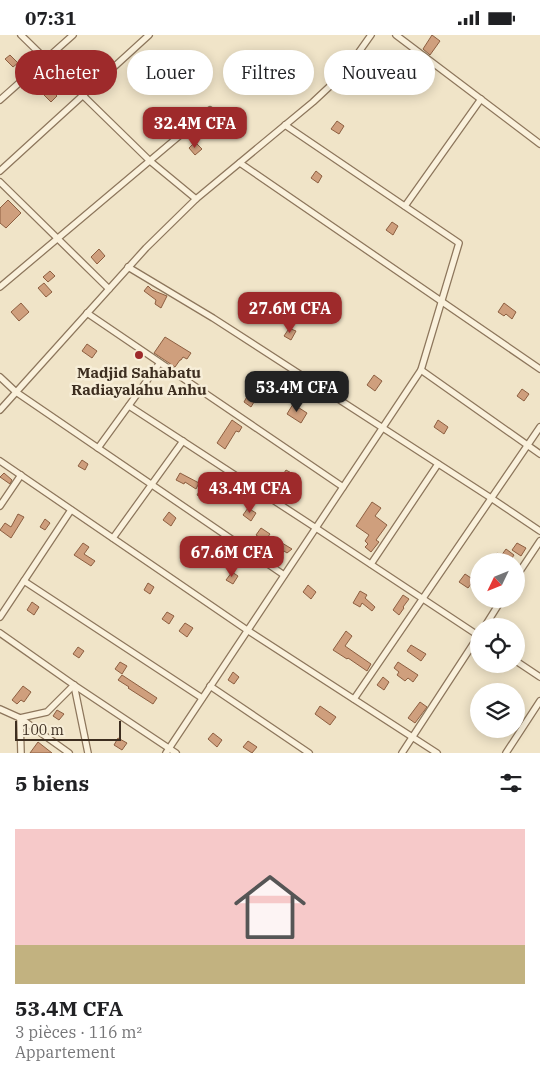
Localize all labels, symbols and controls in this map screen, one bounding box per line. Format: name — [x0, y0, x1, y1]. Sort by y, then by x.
text: 07:31 — [25, 6, 76, 30]
chip: Acheter — [15, 50, 117, 95]
chip: Louer — [127, 50, 213, 95]
chip: Filtres — [223, 50, 314, 95]
chip: Nouveau — [324, 50, 435, 95]
pin: 32.4M CFA — [138, 107, 252, 149]
text: 32.4M CFA — [154, 113, 236, 133]
pin: 27.6M CFA — [233, 291, 347, 334]
text: 27.6M CFA — [249, 298, 331, 318]
marker: Madjid Sahabatu Radiayalahu Anhu — [133, 349, 145, 361]
place label: Madjid Sahabatu Radiayalahu Anhu — [71, 363, 207, 399]
pin: 53.4M CFA — [240, 371, 354, 413]
text: 53.4M CFA — [256, 377, 338, 397]
pin: 43.4M CFA — [193, 471, 307, 514]
text: 43.4M CFA — [209, 478, 291, 498]
pin: 67.6M CFA — [175, 535, 289, 578]
text: 67.6M CFA — [191, 542, 273, 562]
north arrow — [470, 553, 525, 607]
map controls — [470, 553, 525, 738]
button: locate — [470, 618, 525, 673]
button: layers — [470, 683, 525, 738]
scale bar — [15, 718, 121, 741]
text: 100 m — [22, 721, 64, 739]
text: 5 biens — [15, 769, 89, 797]
icon: filters — [497, 769, 525, 797]
icon: home — [225, 862, 315, 952]
text: 53.4M CFA — [15, 994, 123, 1022]
text: 3 pièces · 116 m² — [15, 1022, 142, 1042]
text: Appartement — [15, 1042, 116, 1062]

